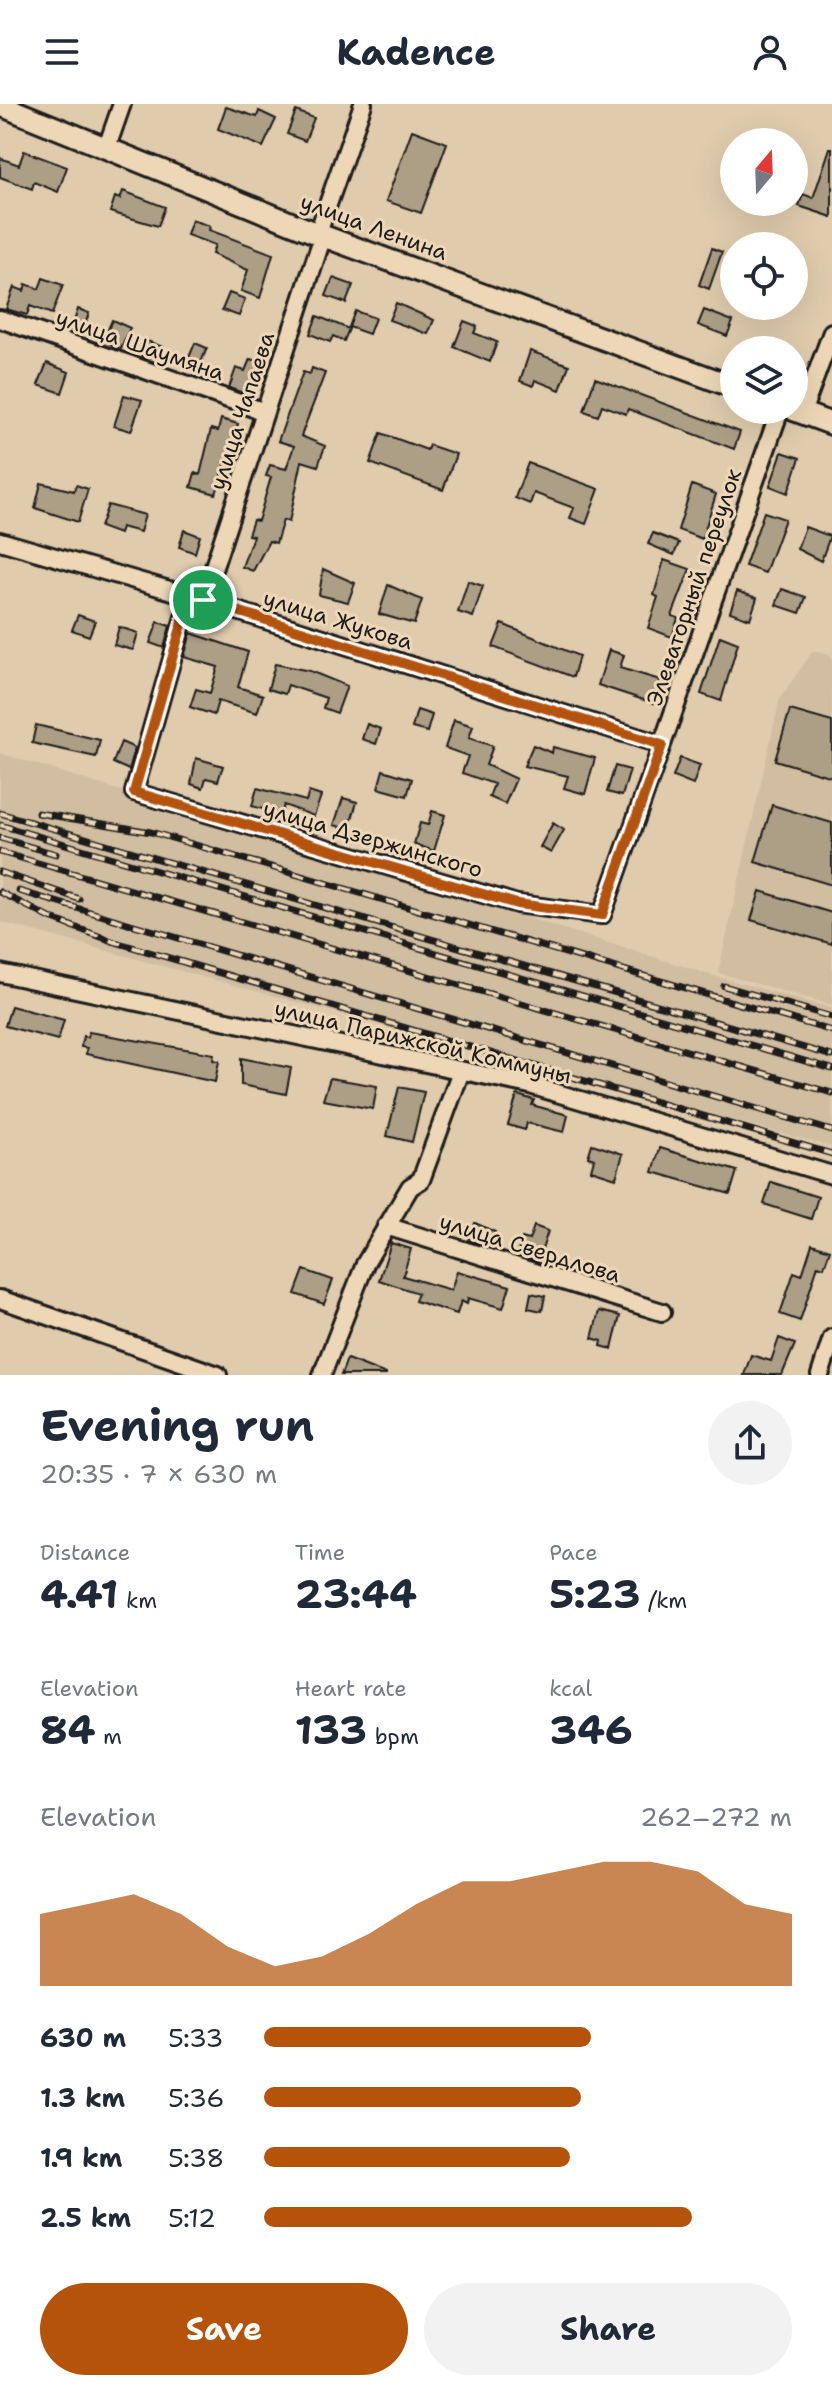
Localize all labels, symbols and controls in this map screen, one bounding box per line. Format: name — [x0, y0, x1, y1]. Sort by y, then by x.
text: Kadence — [336, 28, 496, 77]
icon: menu — [40, 30, 84, 74]
icon: person — [748, 30, 792, 74]
north arrow — [720, 128, 808, 216]
map controls — [720, 128, 808, 424]
street label: улица Ленина — [296, 187, 452, 267]
button: locate — [720, 232, 808, 320]
street label: улица Шаумяна — [52, 303, 228, 388]
street label: улица Чапаева — [203, 328, 281, 494]
button: layers — [720, 336, 808, 424]
street label: Элеваторный переулок — [640, 464, 748, 709]
pin — [169, 566, 237, 634]
icon: arrive — [181, 578, 225, 622]
street label: улица Жукова — [260, 584, 417, 657]
street label: улица Дзержинского — [260, 794, 486, 884]
street label: улица Парижской Коммуны — [272, 994, 574, 1090]
street label: улица Свердлова — [436, 1207, 624, 1289]
text: Evening run — [40, 1396, 314, 1455]
button: share — [708, 1401, 792, 1485]
text: 20:35 · 7 × 630 m — [40, 1456, 277, 1491]
text: Distance — [40, 1538, 130, 1567]
text: Time — [295, 1538, 345, 1567]
text: Pace — [549, 1538, 598, 1567]
text: 4.41 — [40, 1567, 118, 1621]
text: 23:44 — [295, 1567, 417, 1621]
text: 5:23 — [549, 1567, 640, 1621]
text: km — [118, 1586, 157, 1615]
text: /km — [640, 1586, 687, 1615]
text: Elevation — [40, 1674, 138, 1703]
text: Heart rate — [295, 1674, 407, 1703]
text: kcal — [549, 1674, 592, 1703]
text: 84 — [40, 1703, 96, 1757]
text: 133 — [295, 1703, 367, 1757]
text: 346 — [549, 1703, 633, 1757]
text: m — [96, 1722, 122, 1751]
text: bpm — [367, 1722, 419, 1751]
text: Elevation — [40, 1799, 156, 1834]
text: 262–272 m — [640, 1799, 792, 1834]
text: 630 m — [40, 2020, 126, 2055]
text: 5:33 — [168, 2020, 224, 2055]
text: 1.3 km — [40, 2080, 125, 2115]
text: 5:36 — [168, 2080, 224, 2115]
text: 1.9 km — [40, 2140, 122, 2175]
text: 5:38 — [168, 2140, 224, 2175]
text: 2.5 km — [40, 2200, 131, 2235]
text: 5:12 — [168, 2200, 216, 2235]
button: Save — [40, 2283, 408, 2375]
button: Share — [424, 2283, 792, 2375]

